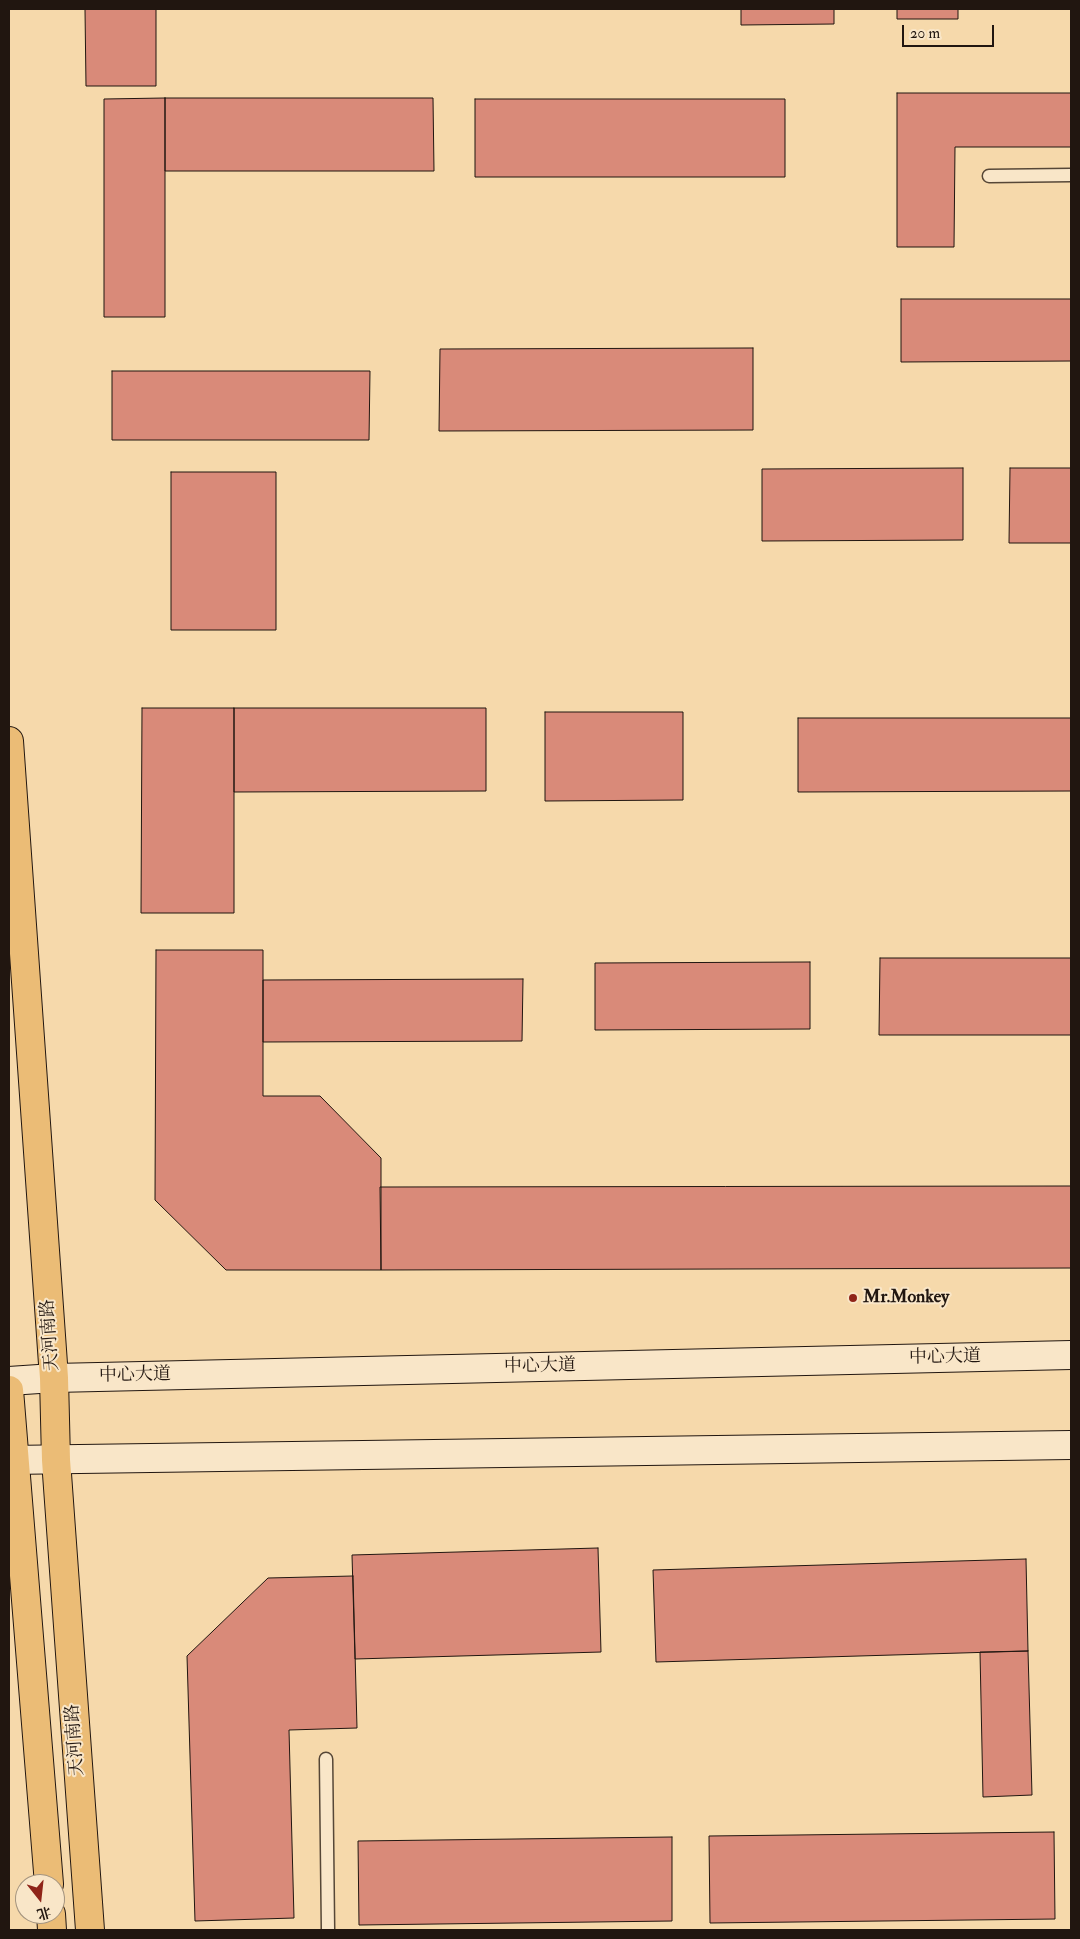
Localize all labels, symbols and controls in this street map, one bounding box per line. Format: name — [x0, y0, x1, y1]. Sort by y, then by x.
scale bar — [905, 15, 998, 47]
text: 20 m — [910, 24, 940, 43]
place label: Mr.Monkey — [863, 1287, 949, 1309]
marker: Mr.Monkey — [847, 1292, 859, 1304]
street label: 天河南路 — [38, 1298, 64, 1372]
street label: 中心大道 — [909, 1347, 981, 1369]
street label: 中心大道 — [504, 1356, 576, 1378]
street label: 中心大道 — [99, 1365, 171, 1387]
street label: 天河南路 — [63, 1703, 89, 1777]
north arrow — [15, 1874, 65, 1924]
text: 北 — [35, 1903, 53, 1923]

